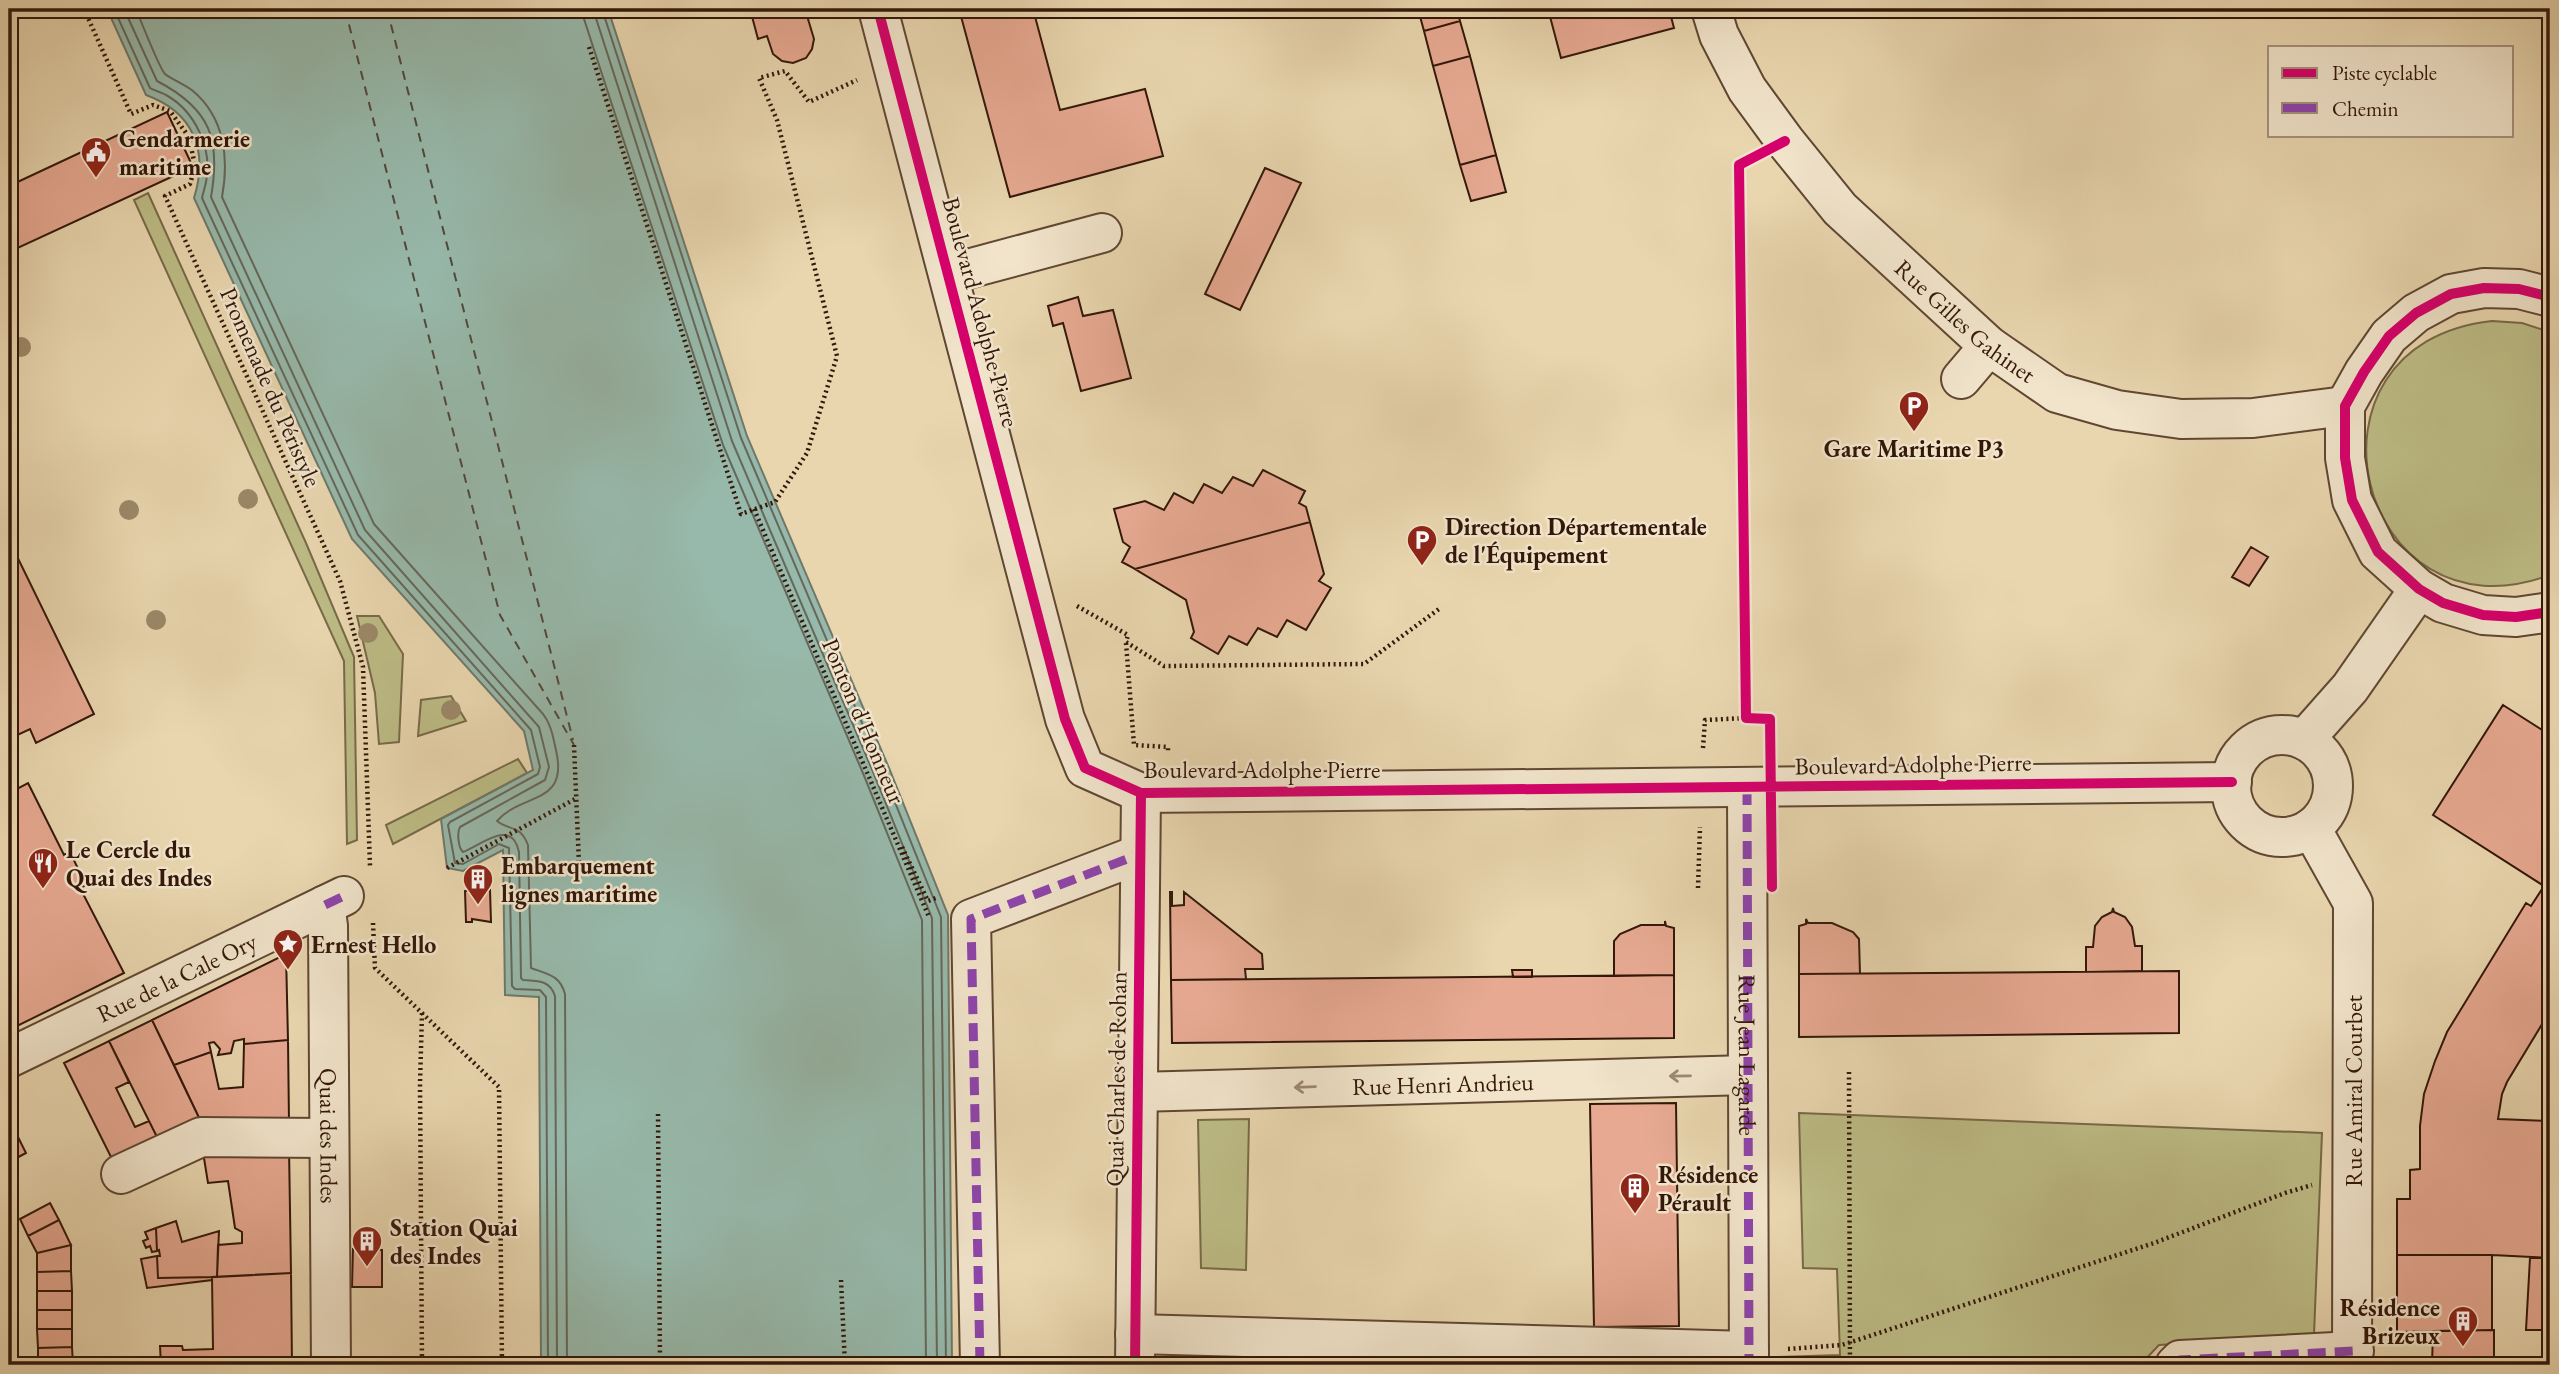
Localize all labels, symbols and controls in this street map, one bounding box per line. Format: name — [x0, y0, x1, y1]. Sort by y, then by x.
legend — [2268, 46, 2514, 136]
text: Piste cyclable — [2332, 59, 2437, 86]
text: Chemin — [2332, 95, 2399, 122]
place label: Gendarmerie maritime — [119, 123, 250, 182]
public building icon: Gendarmerie maritime — [79, 135, 113, 179]
street label: Boulevard Adolphe Pierre — [935, 194, 1027, 430]
street label: Rue Gilles Gahinet — [1889, 252, 2042, 389]
street label: Promenade du Péristyle — [213, 282, 329, 492]
parking icon: Gare Maritime P3 — [1897, 389, 1931, 433]
place label: Gare Maritime P3 — [1824, 433, 2004, 464]
place label: Direction Départementale de l'Équipement — [1445, 511, 1707, 571]
parking icon: Direction Départementale de l'Équipement — [1405, 523, 1439, 567]
street label: Ponton d'Honneur — [815, 633, 913, 809]
street label: Boulevard Adolphe Pierre — [1794, 746, 2032, 782]
street label: Boulevard Adolphe Pierre — [1144, 754, 1380, 785]
place label: Le Cercle du Quai des Indes — [66, 834, 212, 893]
restaurant icon: Le Cercle du Quai des Indes — [26, 846, 60, 890]
place label: Embarquement lignes maritime — [501, 850, 657, 910]
building icon: Embarquement lignes maritime — [461, 862, 495, 906]
street label: Rue de la Cale Ory — [91, 925, 262, 1029]
place icon: Ernest Hello — [271, 927, 305, 971]
place label: Ernest Hello — [311, 929, 436, 960]
street label: Quai Charles de Rohan — [1099, 971, 1133, 1187]
street label: Rue Jean Lagarde — [1732, 974, 1764, 1136]
street label: Rue Amiral Courbet — [2338, 995, 2369, 1187]
street label: Rue Henri Andrieu — [1352, 1065, 1534, 1102]
street label: Quai des Indes — [313, 1068, 345, 1204]
one-way arrow — [1668, 1070, 1691, 1083]
one-way arrow — [1294, 1080, 1317, 1094]
place label: Résidence Pérault — [1658, 1159, 1758, 1218]
building icon: Résidence Pérault — [1618, 1171, 1652, 1215]
place label: Station Quai des Indes — [390, 1212, 518, 1271]
building icon: Station Quai des Indes — [350, 1224, 384, 1268]
place label: Résidence Brizeux — [2340, 1292, 2440, 1351]
building icon: Résidence Brizeux — [2446, 1304, 2480, 1348]

